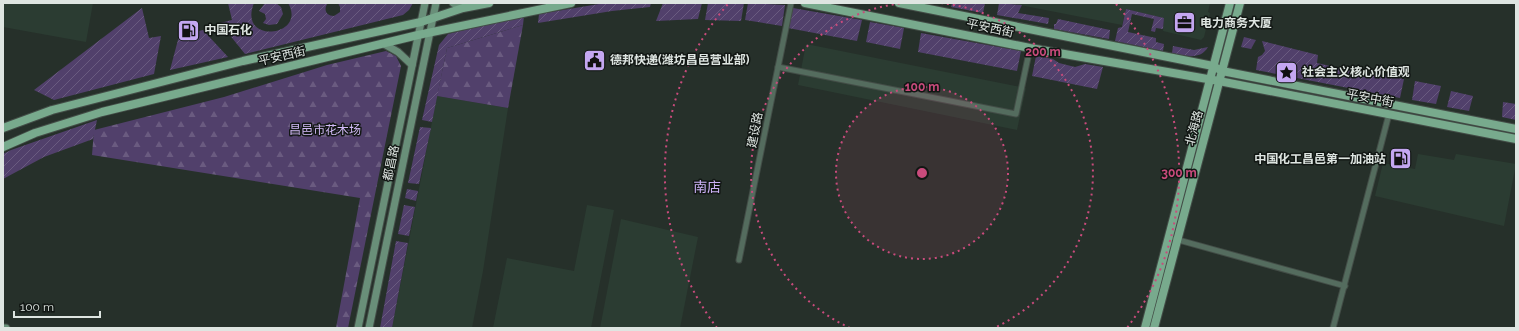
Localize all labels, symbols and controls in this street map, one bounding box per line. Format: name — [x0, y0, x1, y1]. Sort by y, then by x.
office icon: 电力商务大厦 — [1172, 10, 1198, 36]
street label: 平安西街 — [965, 16, 1015, 40]
place label: 电力商务大厦 — [1200, 16, 1272, 30]
fuel station icon: 中国石化 — [175, 17, 201, 43]
place label: 中国石化 — [204, 23, 252, 37]
street label: 平安西街 — [257, 44, 307, 68]
text: 200 m — [1025, 45, 1061, 59]
public building icon: 德邦快递(潍坊昌邑营业部) — [581, 47, 607, 73]
place label: 德邦快递(潍坊昌邑营业部) — [610, 53, 750, 67]
place icon: 社会主义核心价值观 — [1274, 59, 1300, 85]
place label: 社会主义核心价值观 — [1302, 65, 1410, 79]
text: 100 m — [905, 80, 939, 94]
street label: 平安中街 — [1345, 87, 1395, 109]
street label: 北海路 — [1183, 109, 1205, 147]
street label: 建设路 — [745, 111, 765, 149]
park label: 昌邑市花木场 — [289, 123, 361, 137]
street label: 都昌路 — [380, 144, 402, 182]
fuel station icon: 中国化工昌邑第一加油站 — [1388, 146, 1414, 172]
place label: 中国化工昌邑第一加油站 — [1254, 152, 1386, 166]
centre of rings — [915, 166, 929, 180]
text: 300 m — [1161, 166, 1197, 180]
district label: 南店 — [693, 179, 721, 195]
scale bar — [14, 293, 100, 319]
text: 100 m — [20, 300, 54, 314]

